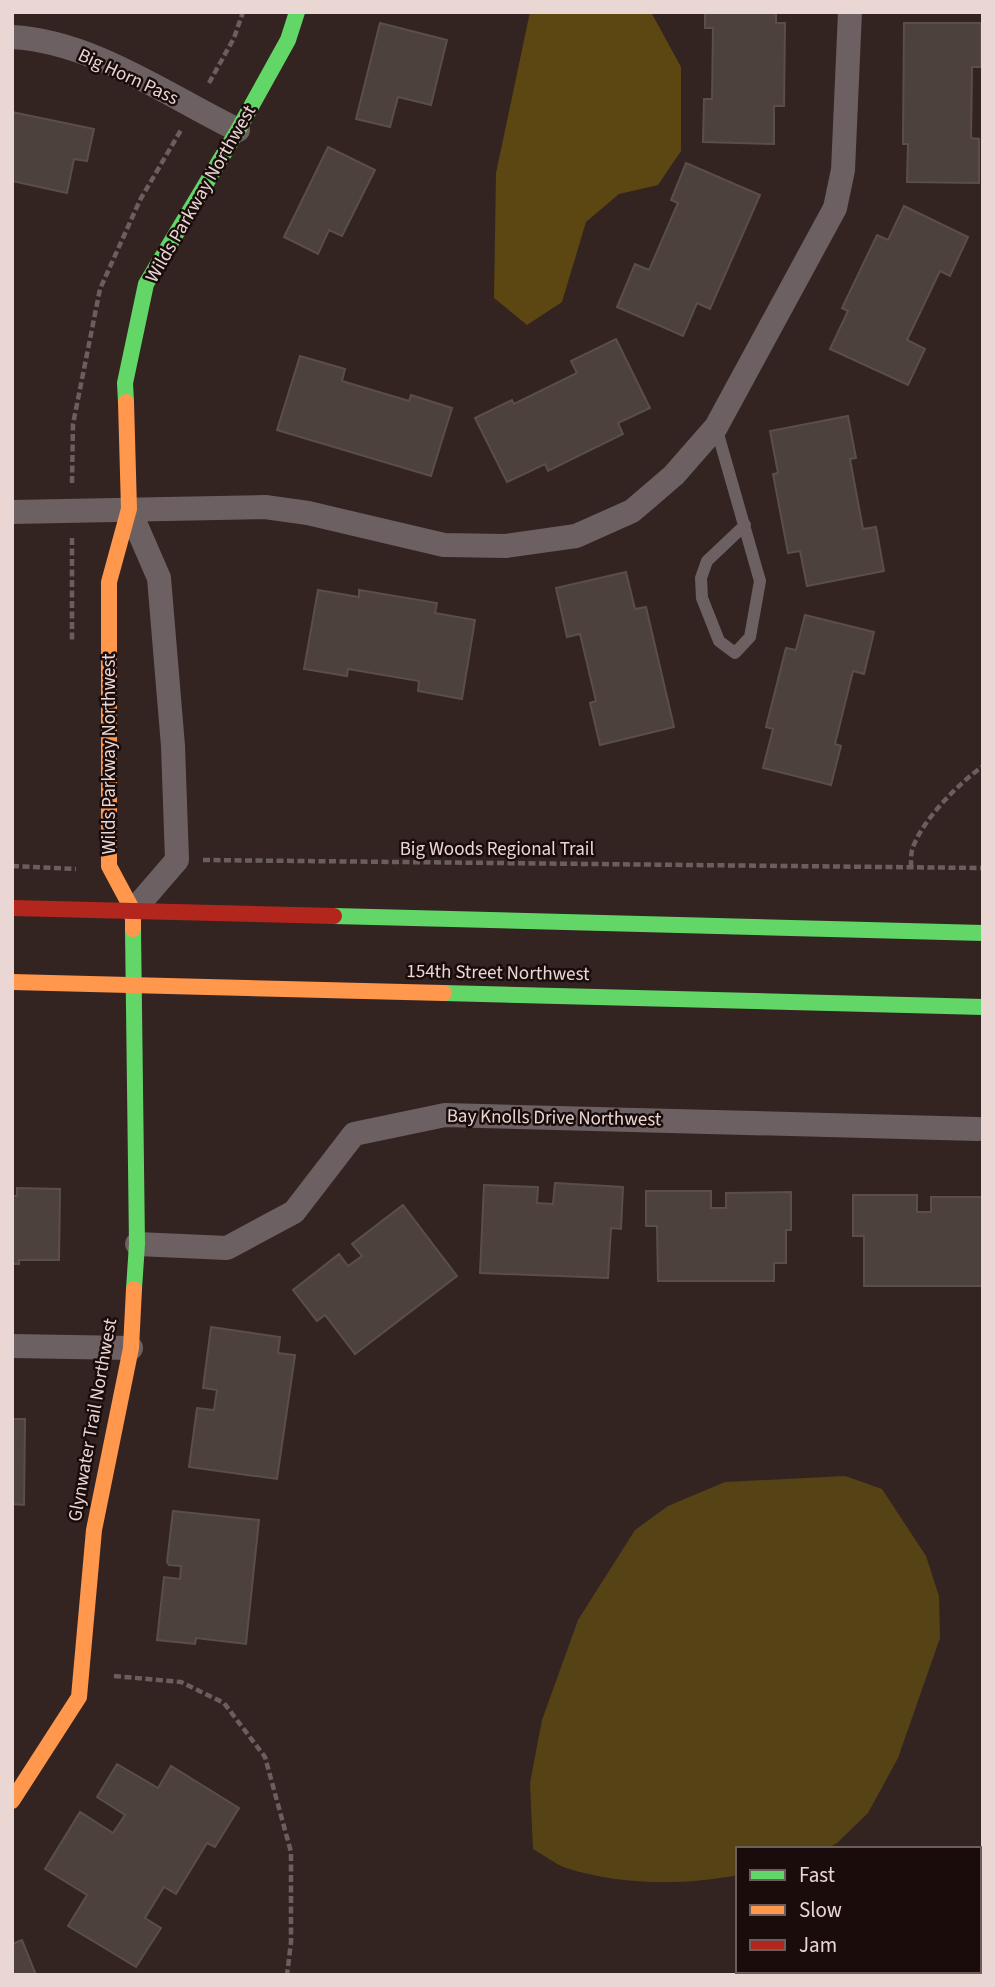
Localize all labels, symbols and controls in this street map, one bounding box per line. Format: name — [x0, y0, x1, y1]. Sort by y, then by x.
street label: Big Horn Pass — [73, 42, 183, 112]
street label: Wilds Parkway Northwest — [139, 100, 263, 288]
street label: Wilds Parkway Northwest — [96, 653, 123, 854]
street label: Big Woods Regional Trail — [400, 836, 594, 863]
street label: 154th Street Northwest — [406, 958, 590, 988]
street label: Bay Knolls Drive Northwest — [447, 1103, 662, 1133]
street label: Glynwater Trail Northwest — [62, 1316, 124, 1524]
legend — [736, 1847, 981, 1973]
text: Fast — [799, 1860, 835, 1890]
text: Slow — [799, 1895, 842, 1925]
text: Jam — [799, 1930, 837, 1960]

